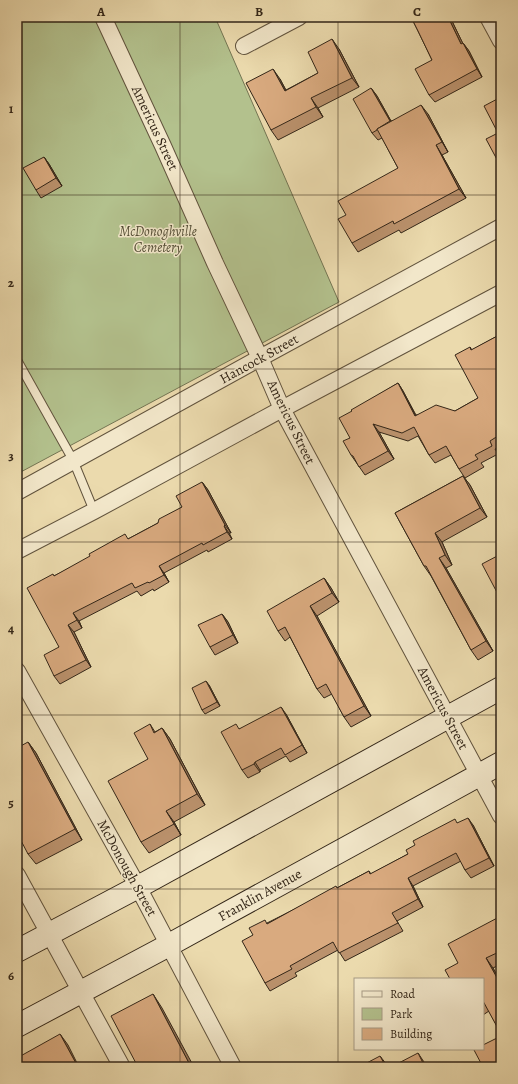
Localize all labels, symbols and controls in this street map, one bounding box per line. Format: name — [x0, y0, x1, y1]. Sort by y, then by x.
text: A — [96, 3, 106, 20]
text: B — [255, 3, 263, 20]
text: C — [413, 3, 421, 20]
street label: Americus Street — [127, 82, 183, 174]
text: 1 — [9, 100, 14, 117]
park label: McDonoghville Cemetery — [119, 222, 197, 257]
text: 2 — [8, 274, 15, 291]
street label: Hancock Street — [216, 329, 302, 388]
street label: Americus Street — [262, 376, 320, 468]
text: 3 — [8, 447, 14, 464]
text: 4 — [8, 620, 14, 637]
street label: Americus Street — [413, 662, 473, 753]
text: 5 — [8, 794, 14, 811]
street label: McDonough Street — [93, 816, 162, 920]
street label: Franklin Avenue — [215, 864, 305, 926]
text: 6 — [8, 967, 14, 984]
legend — [354, 978, 484, 1050]
text: Road — [390, 986, 416, 1002]
text: Park — [390, 1006, 413, 1022]
text: Building — [390, 1026, 432, 1042]

